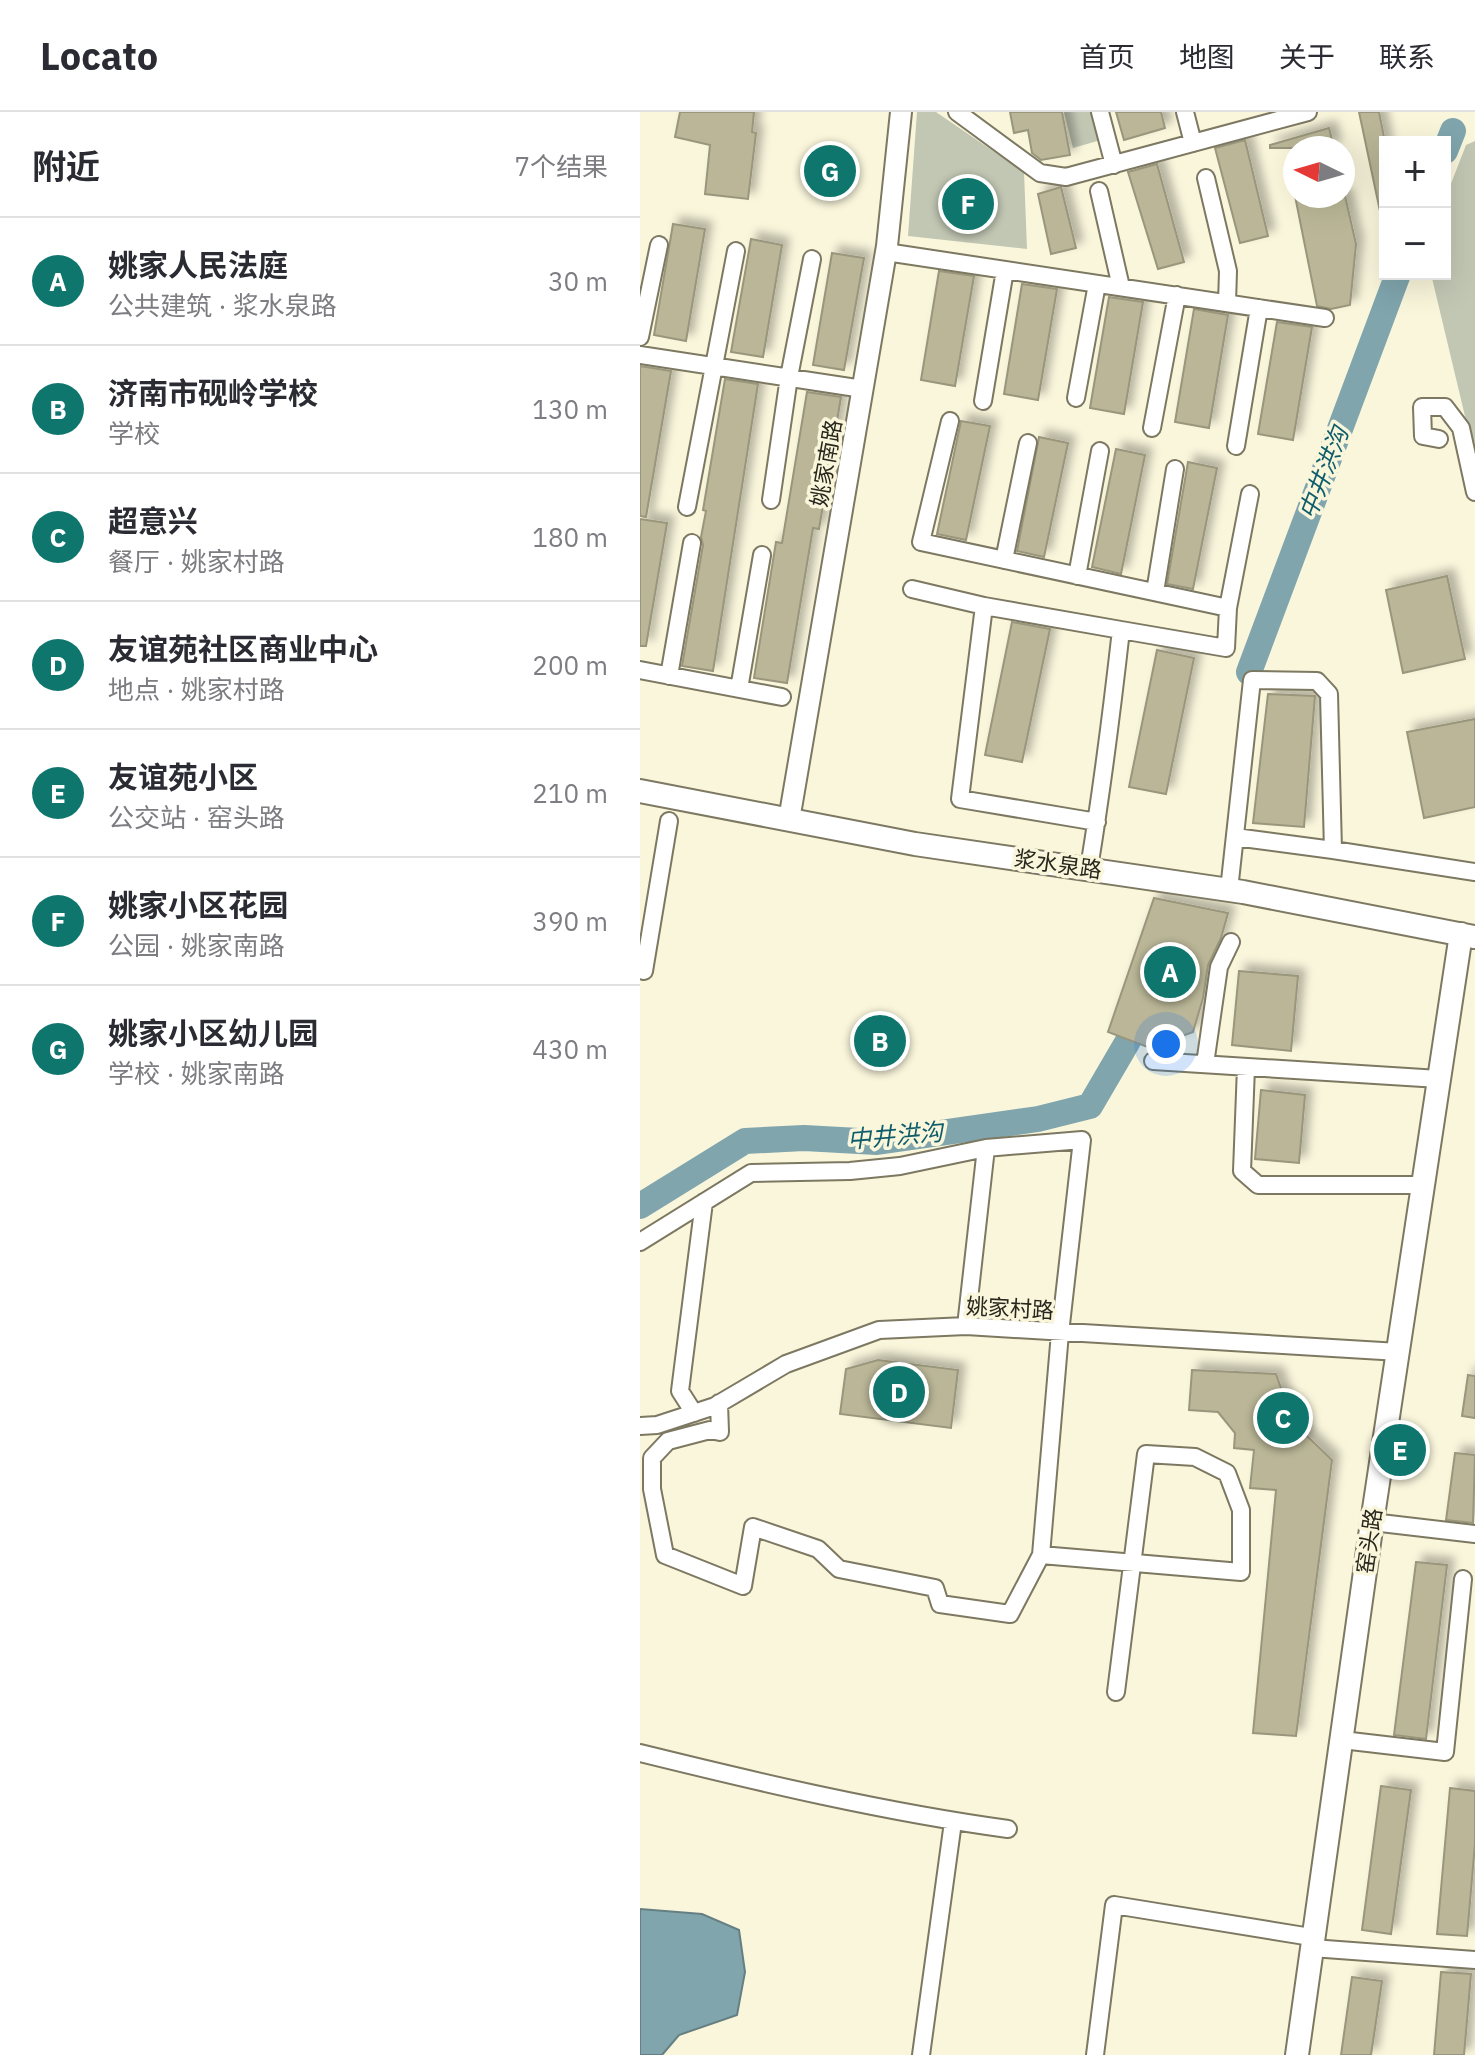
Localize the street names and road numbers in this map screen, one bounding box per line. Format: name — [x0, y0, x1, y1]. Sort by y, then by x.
street label: 姚家南路 — [804, 417, 847, 509]
street label: 浆水泉路 — [1012, 843, 1104, 884]
street label: 姚家村路 — [965, 1291, 1055, 1324]
street label: 窑头路 — [1350, 1506, 1387, 1576]

